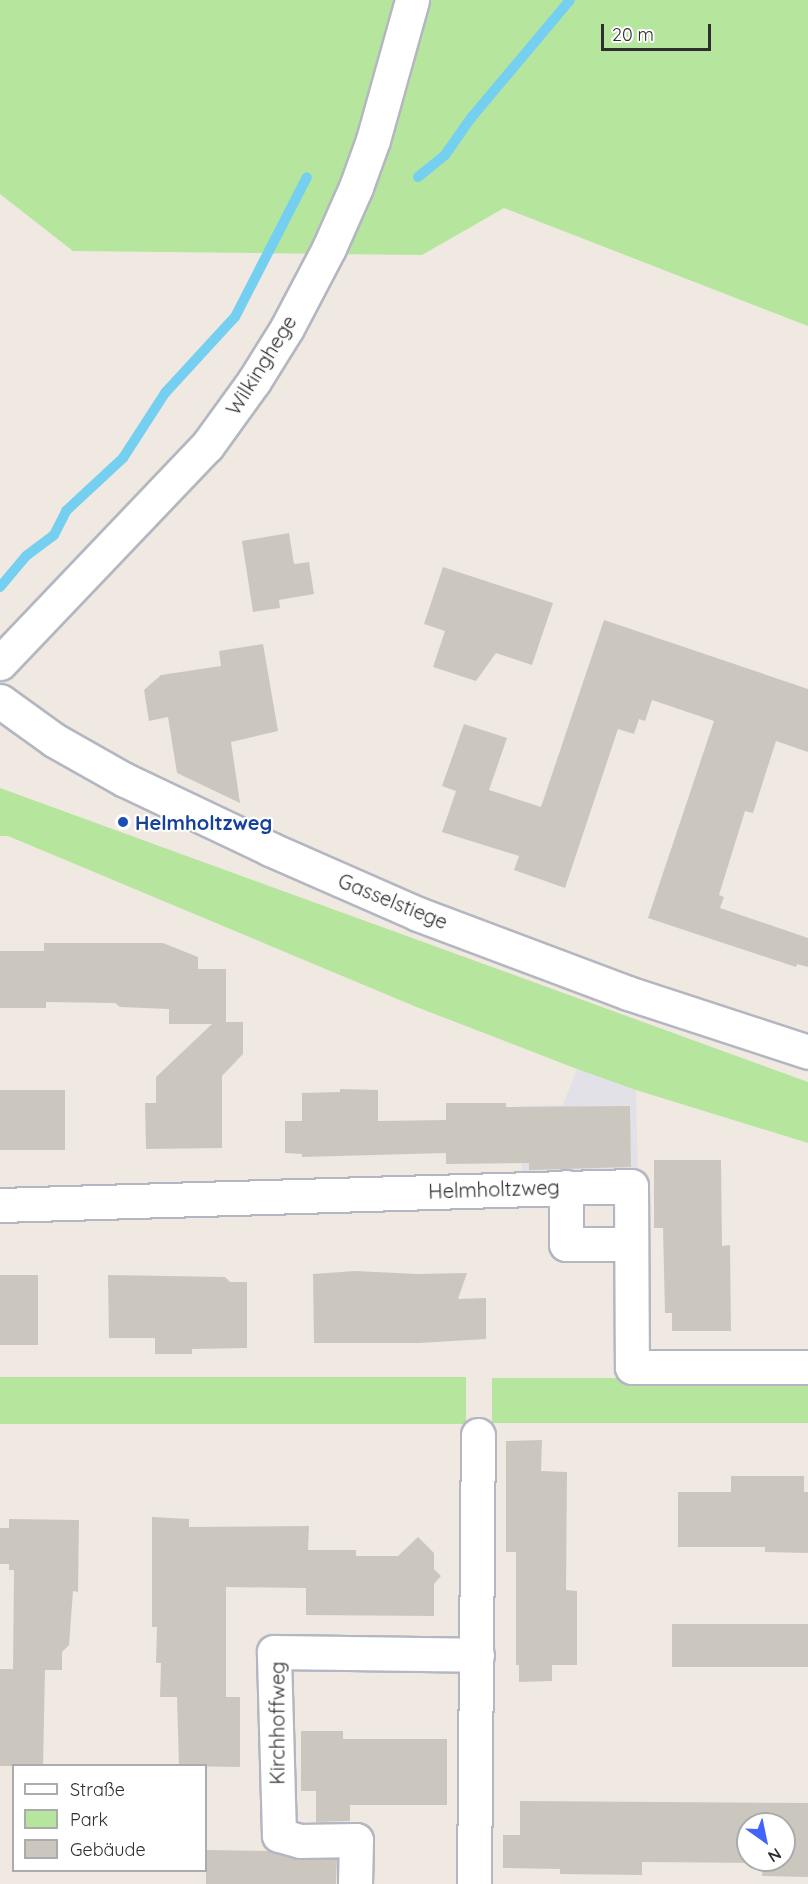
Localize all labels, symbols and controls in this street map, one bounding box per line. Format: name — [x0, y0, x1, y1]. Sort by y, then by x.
scale bar — [604, 12, 714, 50]
text: 20 m — [612, 23, 654, 46]
street label: Wilkinghege — [221, 311, 301, 419]
place label: Helmholtzweg — [135, 810, 272, 834]
marker: Helmholtzweg — [116, 815, 130, 829]
street label: Gasselstiege — [335, 868, 451, 934]
street label: Helmholtzweg — [428, 1175, 560, 1203]
street label: Kirchhoffweg — [265, 1661, 289, 1785]
legend — [12, 1764, 207, 1872]
text: Straße — [70, 1778, 125, 1801]
text: Park — [70, 1808, 108, 1831]
north arrow — [736, 1812, 796, 1872]
text: Gebäude — [70, 1838, 146, 1861]
text: N — [764, 1844, 785, 1867]

